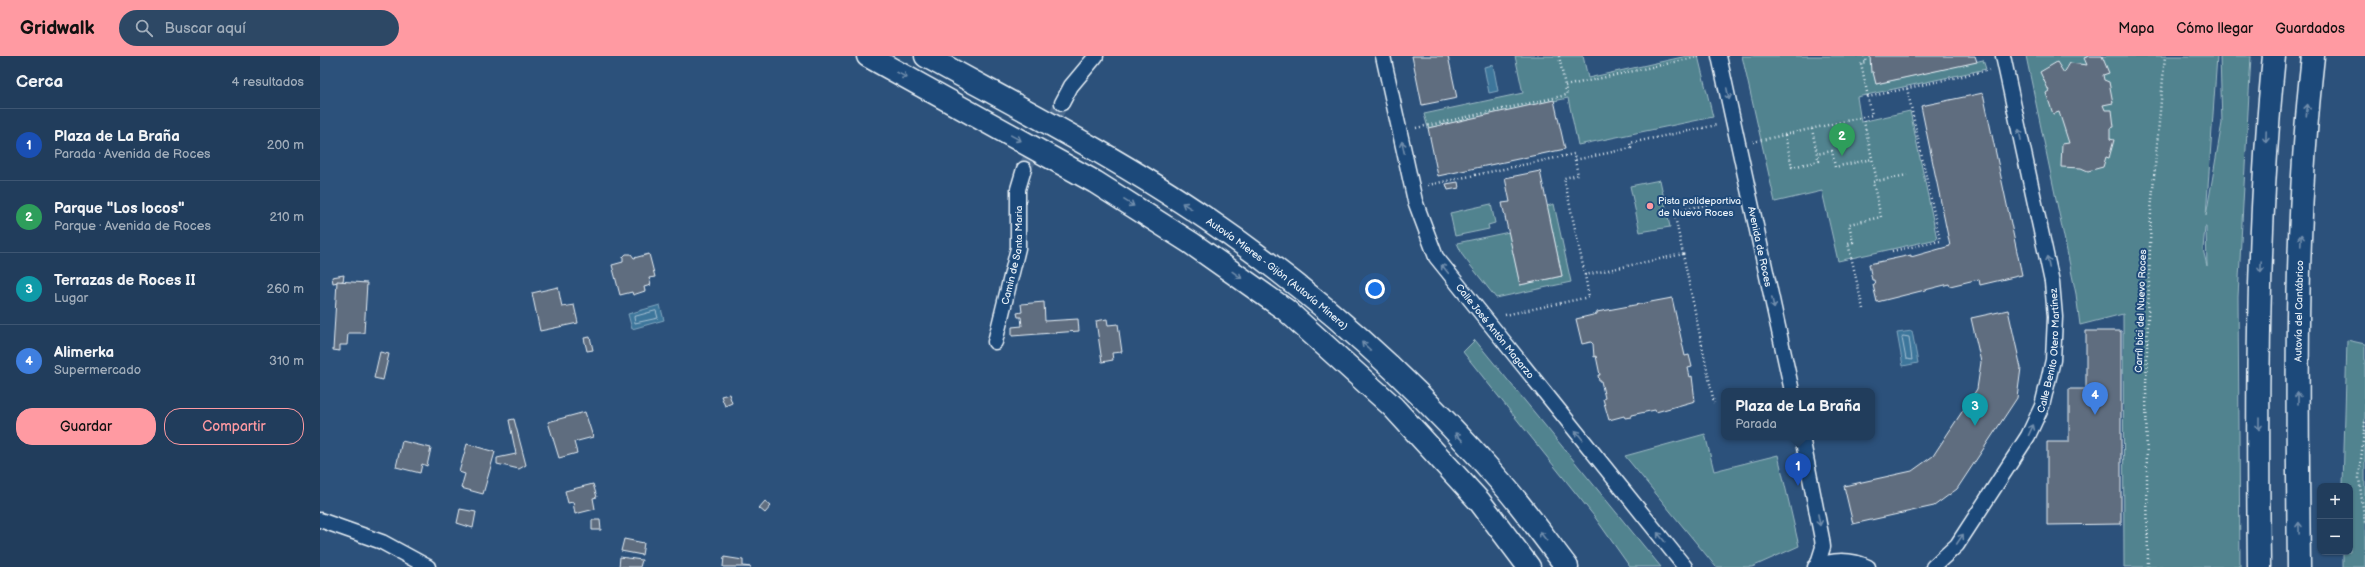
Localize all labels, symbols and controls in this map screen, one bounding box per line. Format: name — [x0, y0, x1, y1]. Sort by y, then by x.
search box — [119, 10, 399, 46]
text: Gridwalk — [20, 17, 95, 40]
icon: search — [133, 17, 155, 39]
text: Buscar aquí — [165, 19, 246, 38]
text: Mapa — [2118, 20, 2154, 37]
text: Cómo llegar — [2176, 20, 2253, 37]
text: Guardados — [2275, 20, 2345, 37]
text: Cerca — [16, 72, 63, 92]
one-way arrow — [896, 72, 908, 79]
text: 4 resultados — [232, 74, 304, 90]
one-way arrow — [1724, 87, 1732, 100]
one-way arrow — [2303, 104, 2311, 117]
pin: 2 — [1829, 123, 1855, 156]
text: Plaza de La Braña — [54, 127, 180, 146]
one-way arrow — [2016, 129, 2024, 142]
one-way arrow — [2263, 130, 2270, 143]
one-way arrow — [1010, 135, 1022, 142]
text: 1 — [26, 137, 32, 153]
text: 200 m — [267, 137, 304, 153]
one-way arrow — [1399, 141, 1407, 154]
text: Parada · Avenida de Roces — [54, 146, 211, 162]
place label: Pista polideportiva de Nuevo Roces — [1658, 195, 1741, 219]
text: Parque "Los locos" — [54, 199, 185, 218]
one-way arrow — [1123, 199, 1134, 207]
marker: Pista polideportiva de Nuevo Roces — [1645, 201, 1655, 211]
one-way arrow — [1182, 202, 1193, 210]
street label: Camin de Santa Maria — [999, 205, 1025, 306]
street label: Avenida de Roces — [1745, 205, 1774, 288]
text: 2 — [25, 209, 33, 225]
text: 210 m — [270, 209, 304, 225]
street label: Autovía Mieres - Gijón (Autovía Minera) — [1204, 215, 1350, 333]
text: Parque · Avenida de Roces — [54, 218, 211, 234]
one-way arrow — [2297, 234, 2305, 247]
street label: Carríl bici del Nuevo Roces — [2133, 249, 2149, 373]
one-way arrow — [2043, 256, 2051, 269]
one-way arrow — [2257, 260, 2265, 273]
street label: Autovía del Cantábrico — [2293, 260, 2306, 362]
one-way arrow — [1441, 263, 1449, 274]
text: Terrazas de Roces II — [54, 271, 196, 290]
one-way arrow — [1231, 271, 1242, 279]
your location — [1365, 279, 1385, 299]
text: 3 — [25, 281, 33, 297]
text: 260 m — [266, 281, 304, 297]
street label: Calle José Antón Magarzo — [1453, 282, 1536, 382]
street label: Calle Benito Otero Martínez — [2035, 287, 2062, 415]
text: Lugar — [54, 290, 88, 306]
one-way arrow — [1769, 296, 1777, 309]
one-way arrow — [1362, 342, 1372, 351]
text: Alimerka — [54, 343, 114, 362]
text: 4 — [25, 353, 33, 369]
text: 310 m — [269, 353, 304, 369]
text: Supermercado — [54, 362, 141, 378]
pin: 4 — [2082, 382, 2108, 415]
popup — [1721, 388, 1875, 440]
one-way arrow — [2294, 392, 2302, 405]
pin: 3 — [1962, 393, 1988, 426]
text: Plaza de La Braña — [1735, 397, 1861, 416]
button: Guardar — [16, 408, 156, 445]
button: Compartir — [164, 408, 304, 445]
text: Parada — [1735, 416, 1777, 432]
one-way arrow — [2255, 417, 2263, 430]
one-way arrow — [2028, 424, 2035, 436]
one-way arrow — [1575, 430, 1584, 441]
one-way arrow — [1454, 432, 1464, 442]
pin: 1 — [1785, 453, 1811, 486]
map controls — [2317, 483, 2353, 555]
button: + — [2317, 483, 2353, 519]
one-way arrow — [1815, 513, 1823, 526]
button: − — [2317, 519, 2353, 555]
one-way arrow — [2295, 522, 2303, 535]
one-way arrow — [1539, 531, 1547, 542]
one-way arrow — [1656, 531, 1665, 542]
one-way arrow — [1956, 534, 1964, 545]

